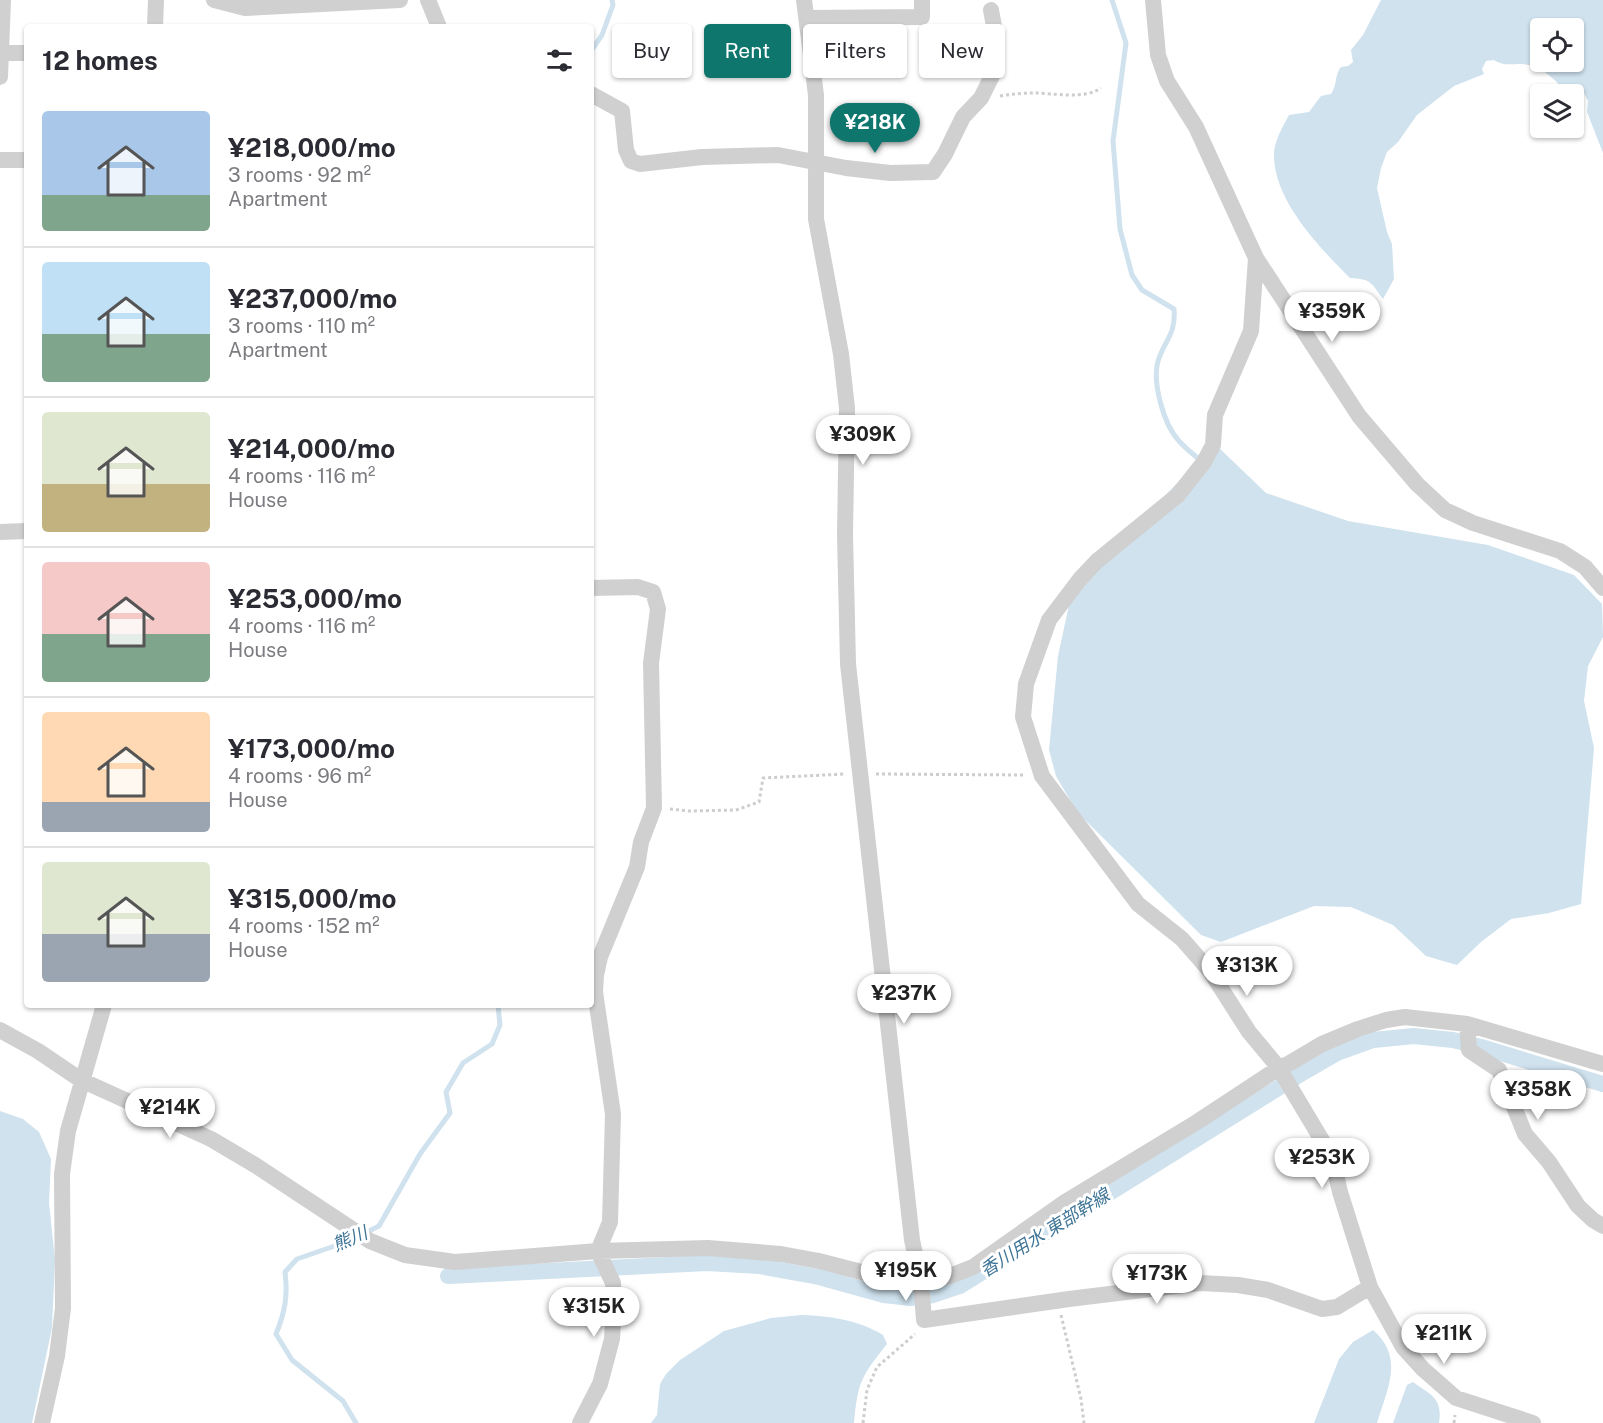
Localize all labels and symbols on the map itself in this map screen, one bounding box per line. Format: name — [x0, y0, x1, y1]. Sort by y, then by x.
pin: ¥218K — [833, 103, 917, 154]
pin: ¥359K — [1290, 292, 1374, 343]
pin: ¥309K — [821, 415, 905, 466]
pin: ¥313K — [1205, 946, 1289, 997]
pin: ¥237K — [862, 974, 946, 1025]
pin: ¥358K — [1496, 1070, 1580, 1121]
pin: ¥214K — [128, 1088, 212, 1139]
pin: ¥253K — [1280, 1138, 1364, 1189]
water label: 香川用水 東部幹線 — [976, 1183, 1115, 1281]
water label: 熊川 — [329, 1221, 372, 1255]
pin: ¥195K — [864, 1251, 948, 1302]
pin: ¥173K — [1115, 1254, 1199, 1305]
pin: ¥315K — [552, 1287, 636, 1338]
pin: ¥211K — [1402, 1314, 1486, 1365]

